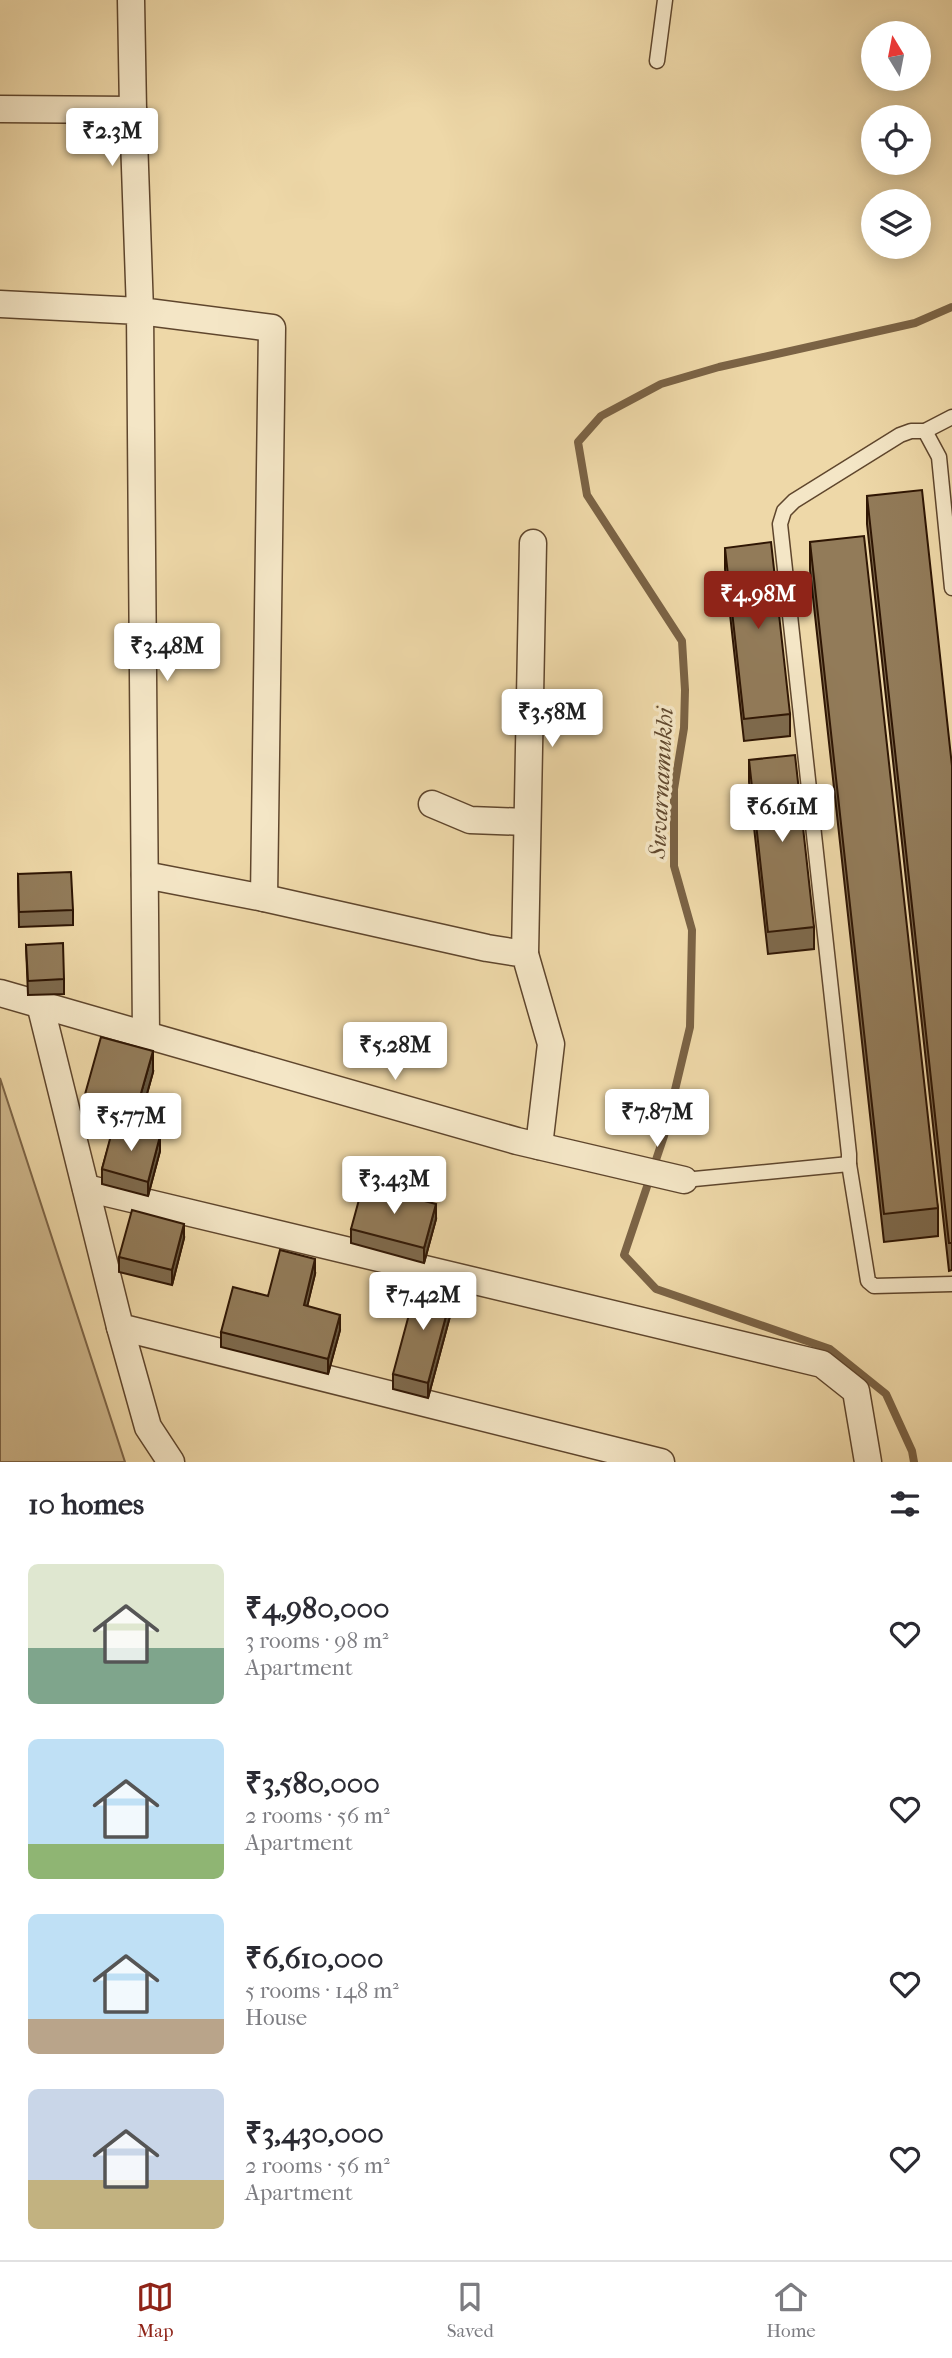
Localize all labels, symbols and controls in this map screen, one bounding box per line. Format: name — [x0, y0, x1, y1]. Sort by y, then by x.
north arrow — [861, 21, 931, 91]
map controls — [861, 21, 931, 259]
button: locate — [861, 105, 931, 175]
pin: ₹2.3M — [63, 108, 161, 168]
text: ₹2.3M — [82, 117, 142, 144]
button: layers — [861, 189, 931, 259]
pin: ₹4.98M — [701, 572, 815, 631]
text: ₹4.98M — [720, 580, 796, 607]
pin: ₹3.48M — [110, 624, 224, 683]
text: ₹3.48M — [130, 632, 204, 659]
pin: ₹3.58M — [495, 690, 609, 749]
text: ₹3.58M — [518, 698, 586, 725]
water label: Suvarnamukhi — [643, 705, 679, 860]
pin: ₹6.61M — [725, 784, 839, 844]
text: ₹6.61M — [746, 793, 818, 820]
pin: ₹5.28M — [338, 1023, 452, 1082]
text: ₹5.28M — [359, 1031, 431, 1058]
pin: ₹7.87M — [600, 1090, 714, 1149]
pin: ₹5.77M — [74, 1094, 188, 1153]
text: ₹7.87M — [621, 1098, 693, 1125]
text: ₹5.77M — [96, 1102, 166, 1129]
pin: ₹3.43M — [337, 1156, 451, 1216]
text: ₹3.43M — [358, 1165, 430, 1192]
pin: ₹7.42M — [366, 1272, 480, 1332]
text: ₹7.42M — [385, 1281, 461, 1308]
icon: filters — [886, 1485, 924, 1523]
text: 10 homes — [28, 1487, 144, 1522]
text: ₹4,980,000 — [245, 1591, 390, 1626]
icon: home — [84, 1592, 168, 1676]
icon: heart — [886, 1615, 924, 1653]
text: 3 rooms · 98 m² — [245, 1627, 389, 1654]
text: Apartment — [245, 1654, 353, 1681]
text: ₹3,580,000 — [245, 1766, 380, 1801]
icon: home — [84, 1767, 168, 1851]
icon: heart — [886, 1790, 924, 1828]
text: 2 rooms · 56 m² — [245, 1802, 390, 1829]
text: Apartment — [245, 1829, 353, 1856]
text: ₹6,610,000 — [245, 1941, 383, 1976]
icon: home — [84, 1942, 168, 2026]
icon: heart — [886, 1965, 924, 2003]
text: 5 rooms · 148 m² — [245, 1977, 399, 2004]
text: House — [245, 2004, 307, 2031]
text: ₹3,430,000 — [245, 2116, 384, 2151]
icon: home — [84, 2117, 168, 2201]
icon: heart — [886, 2140, 924, 2178]
text: 2 rooms · 56 m² — [245, 2152, 390, 2179]
text: Apartment — [245, 2179, 353, 2206]
tab: Map — [136, 2278, 174, 2342]
tab: Saved — [447, 2278, 494, 2342]
tab: Home — [766, 2278, 816, 2342]

